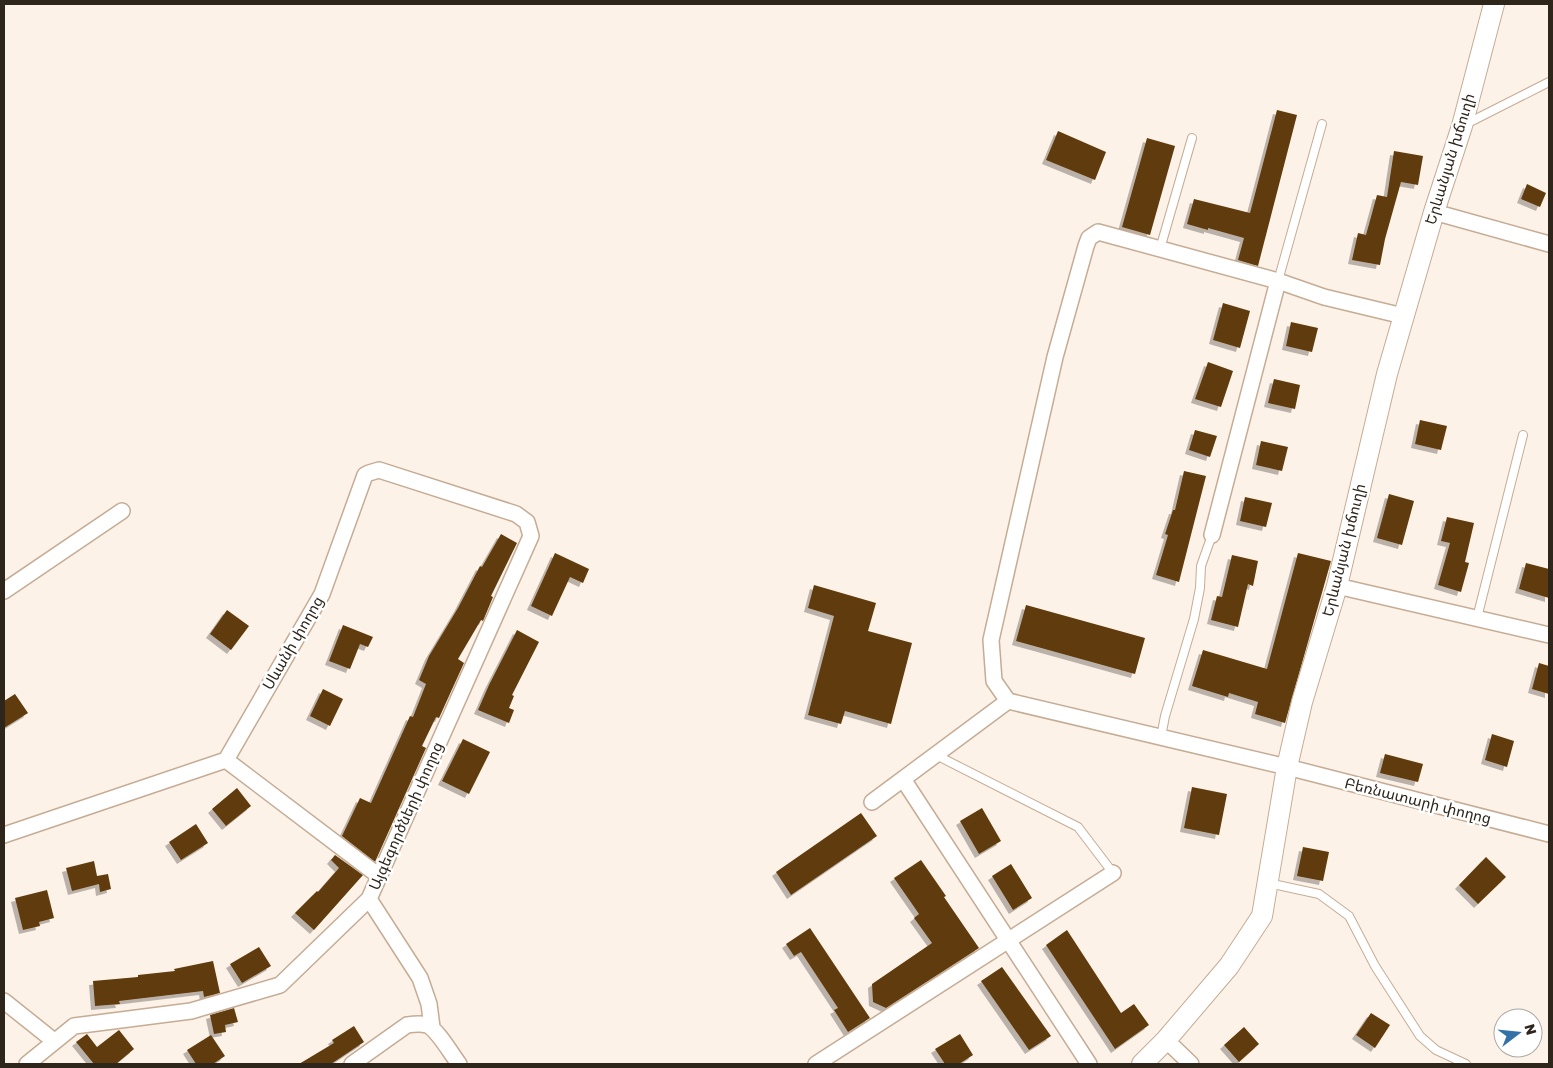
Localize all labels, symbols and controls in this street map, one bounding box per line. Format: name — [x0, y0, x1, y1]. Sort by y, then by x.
street label: Երևանյան խճուղի — [1420, 91, 1479, 227]
street label: Երևանյան խճուղի — [1318, 481, 1369, 618]
street label: Սևանի փողոց — [258, 592, 327, 693]
street label: Այգեգործների փողոց — [364, 739, 447, 893]
street label: Բեռնատարի փողոց — [1343, 773, 1493, 828]
north arrow — [1493, 1008, 1543, 1058]
text: N — [1521, 1022, 1541, 1037]

